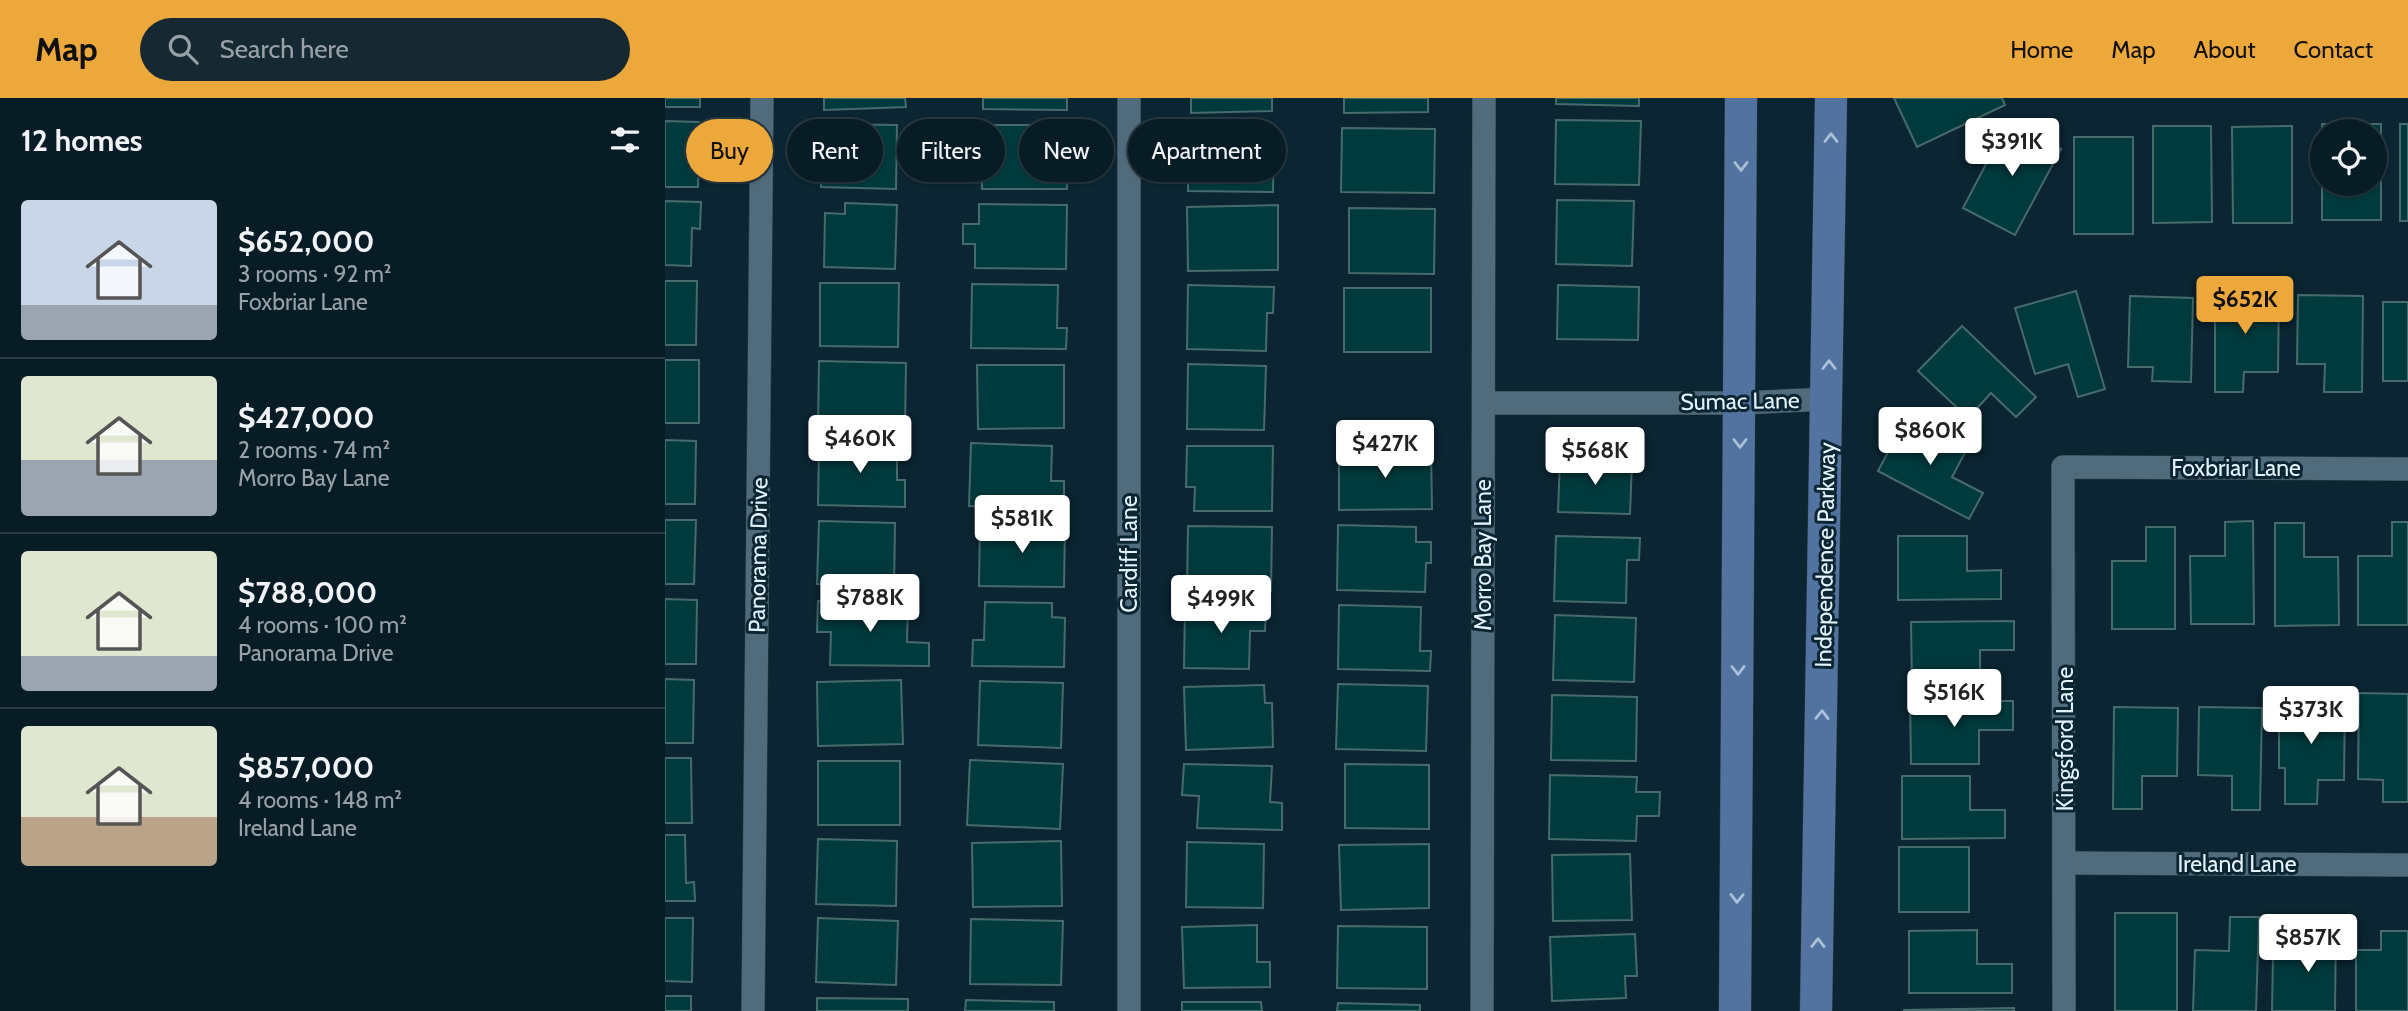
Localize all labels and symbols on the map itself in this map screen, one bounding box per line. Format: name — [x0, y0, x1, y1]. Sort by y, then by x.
pin: $391K — [1963, 118, 2061, 178]
one-way arrow — [1823, 132, 1839, 143]
one-way arrow — [1733, 161, 1749, 172]
pin: $652K — [2196, 276, 2294, 336]
one-way arrow — [1821, 360, 1837, 370]
street label: Sumac Lane — [1680, 386, 1800, 416]
pin: $860K — [1881, 408, 1979, 467]
pin: $460K — [811, 416, 909, 475]
pin: $427K — [1336, 420, 1434, 480]
pin: $568K — [1546, 428, 1644, 487]
one-way arrow — [1732, 438, 1748, 448]
street label: Independence Parkway — [1809, 442, 1841, 668]
street label: Foxbriar Lane — [2171, 454, 2301, 482]
street label: Panorama Drive — [743, 477, 773, 633]
street label: Morro Bay Lane — [1469, 479, 1497, 631]
street label: Cardiff Lane — [1115, 495, 1143, 613]
pin: $581K — [973, 496, 1071, 555]
pin: $788K — [821, 574, 919, 634]
pin: $499K — [1172, 575, 1270, 635]
one-way arrow — [1730, 665, 1746, 676]
street label: Kingsford Lane — [2051, 667, 2079, 811]
pin: $516K — [1905, 670, 2003, 729]
pin: $373K — [2262, 686, 2360, 746]
one-way arrow — [1815, 710, 1830, 721]
street label: Ireland Lane — [2178, 850, 2297, 878]
one-way arrow — [1729, 893, 1745, 903]
pin: $857K — [2259, 914, 2357, 974]
one-way arrow — [1810, 937, 1826, 948]

